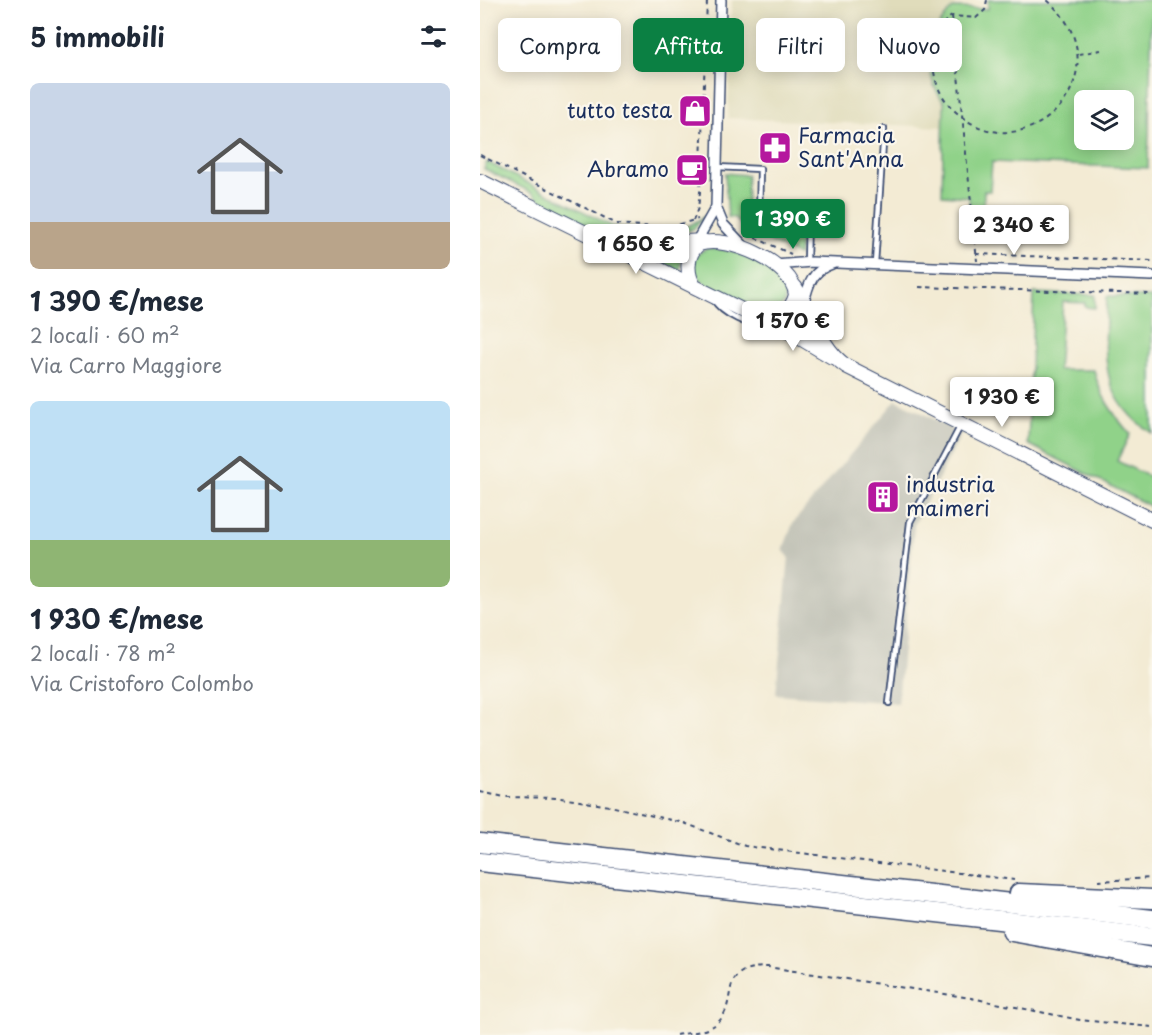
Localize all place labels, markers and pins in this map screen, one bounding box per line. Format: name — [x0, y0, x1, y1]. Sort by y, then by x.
place label: tutto testa — [567, 93, 672, 125]
shop icon: tutto testa — [677, 93, 713, 129]
place label: Farmacia Sant'Anna — [798, 118, 903, 174]
pharmacy icon: Farmacia Sant'Anna — [757, 130, 793, 166]
place label: Abramo — [587, 152, 669, 184]
cafe icon: Abramo — [674, 152, 710, 188]
pin: 1 390 € — [738, 199, 848, 250]
pin: 2 340 € — [959, 205, 1069, 256]
pin: 1 650 € — [581, 224, 691, 275]
pin: 1 570 € — [738, 301, 848, 352]
pin: 1 930 € — [947, 377, 1057, 428]
place label: industria maimeri — [906, 467, 996, 523]
building icon: industria maimeri — [865, 479, 901, 515]

